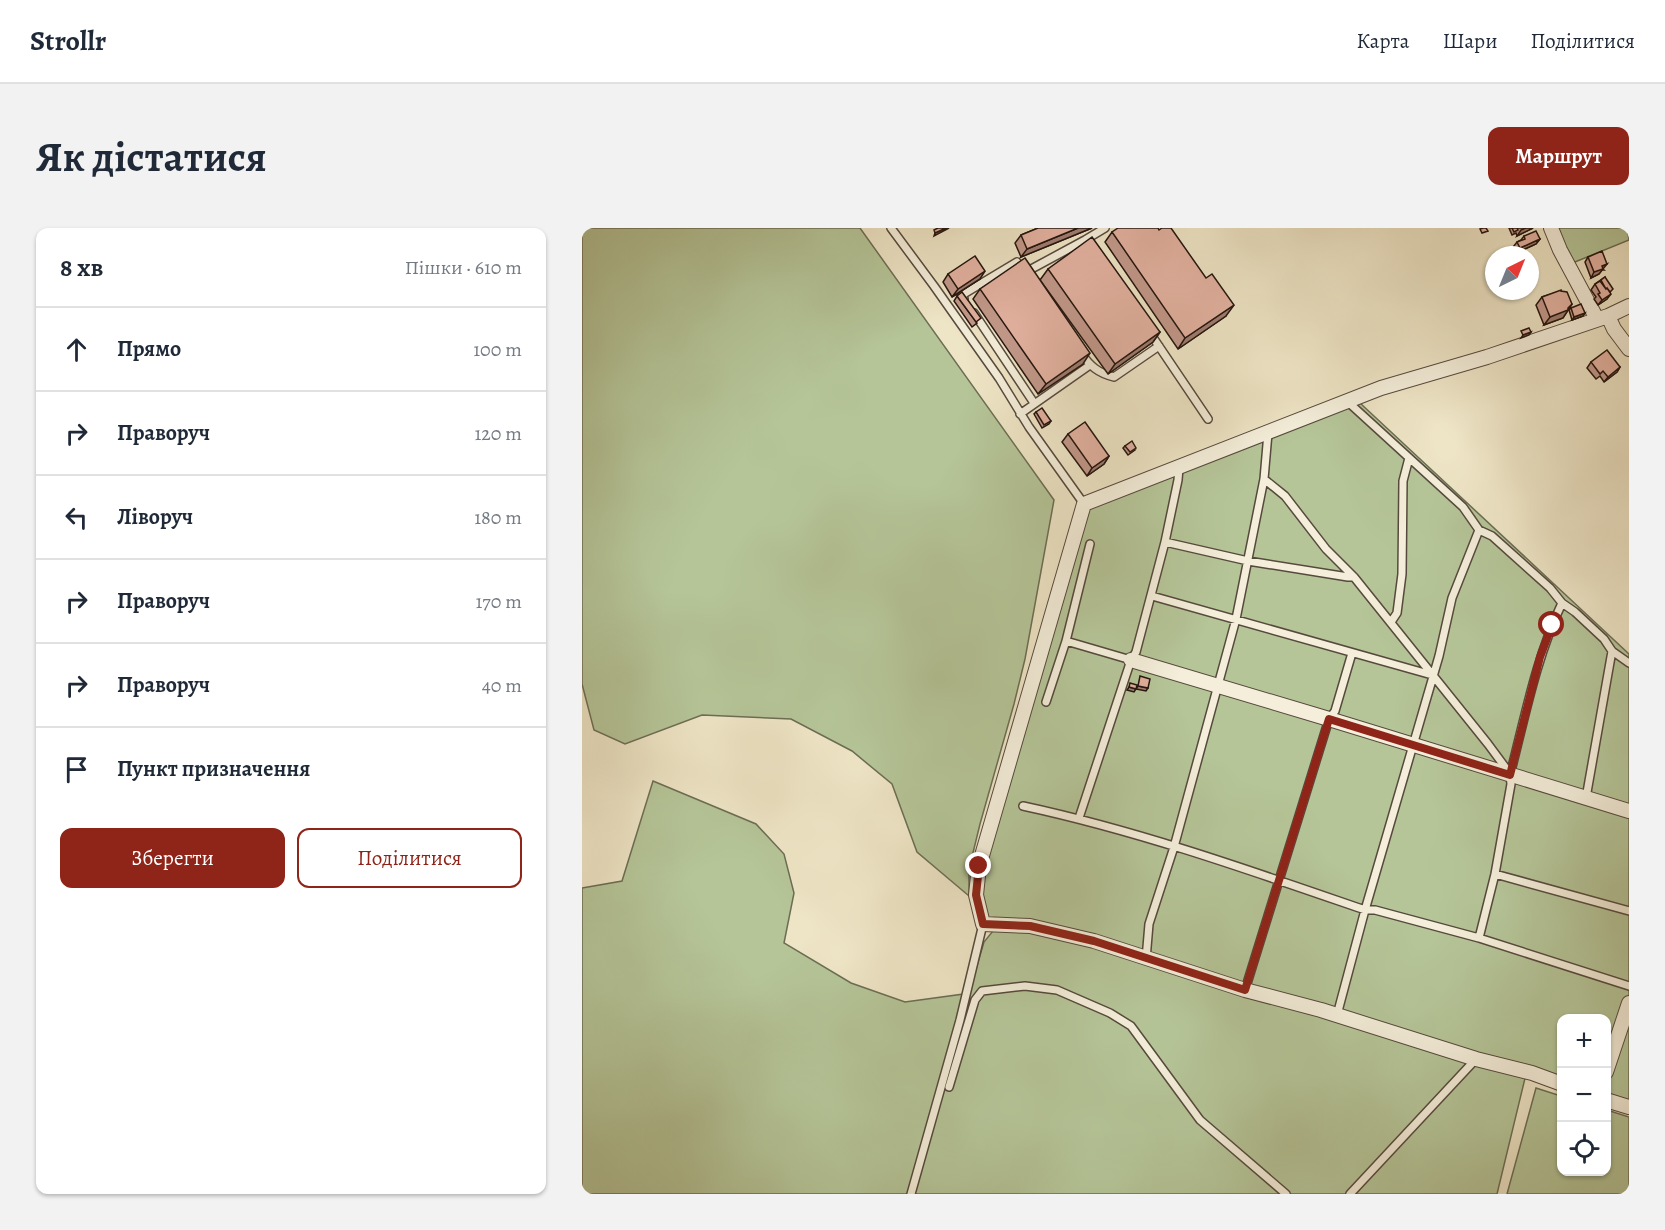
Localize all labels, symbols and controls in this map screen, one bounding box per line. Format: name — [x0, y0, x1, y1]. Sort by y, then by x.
text: Strollr — [30, 22, 106, 60]
text: Карта — [1357, 27, 1409, 55]
text: Шари — [1442, 27, 1497, 55]
text: Поділитися — [1530, 27, 1635, 55]
button: Маршрут — [1488, 127, 1629, 185]
text: Як дістатися — [36, 128, 267, 185]
north arrow — [1485, 246, 1539, 300]
text: 8 хв — [60, 250, 103, 285]
text: Пішки · 610 m — [405, 254, 522, 281]
icon: ahead — [60, 333, 93, 366]
text: Прямо — [117, 334, 181, 364]
text: 100 m — [473, 336, 522, 363]
icon: right — [60, 417, 93, 450]
text: Праворуч — [117, 418, 210, 448]
text: 120 m — [474, 420, 522, 447]
icon: left — [60, 501, 93, 534]
text: Ліворуч — [117, 502, 193, 532]
text: 180 m — [474, 504, 522, 531]
icon: right — [60, 585, 93, 618]
text: Праворуч — [117, 586, 210, 616]
text: 170 m — [476, 588, 522, 615]
route start — [1538, 611, 1564, 637]
icon: right — [60, 669, 93, 702]
text: Праворуч — [117, 670, 210, 700]
text: 40 m — [482, 672, 522, 699]
icon: arrive — [60, 753, 93, 786]
text: Пункт призначення — [117, 754, 310, 784]
button: Зберегти — [60, 828, 285, 888]
button: Поділитися — [297, 828, 522, 888]
route end — [965, 852, 991, 878]
map controls — [1557, 1014, 1611, 1176]
button: + — [1557, 1014, 1611, 1068]
button: − — [1557, 1068, 1611, 1122]
button: locate — [1557, 1122, 1611, 1176]

